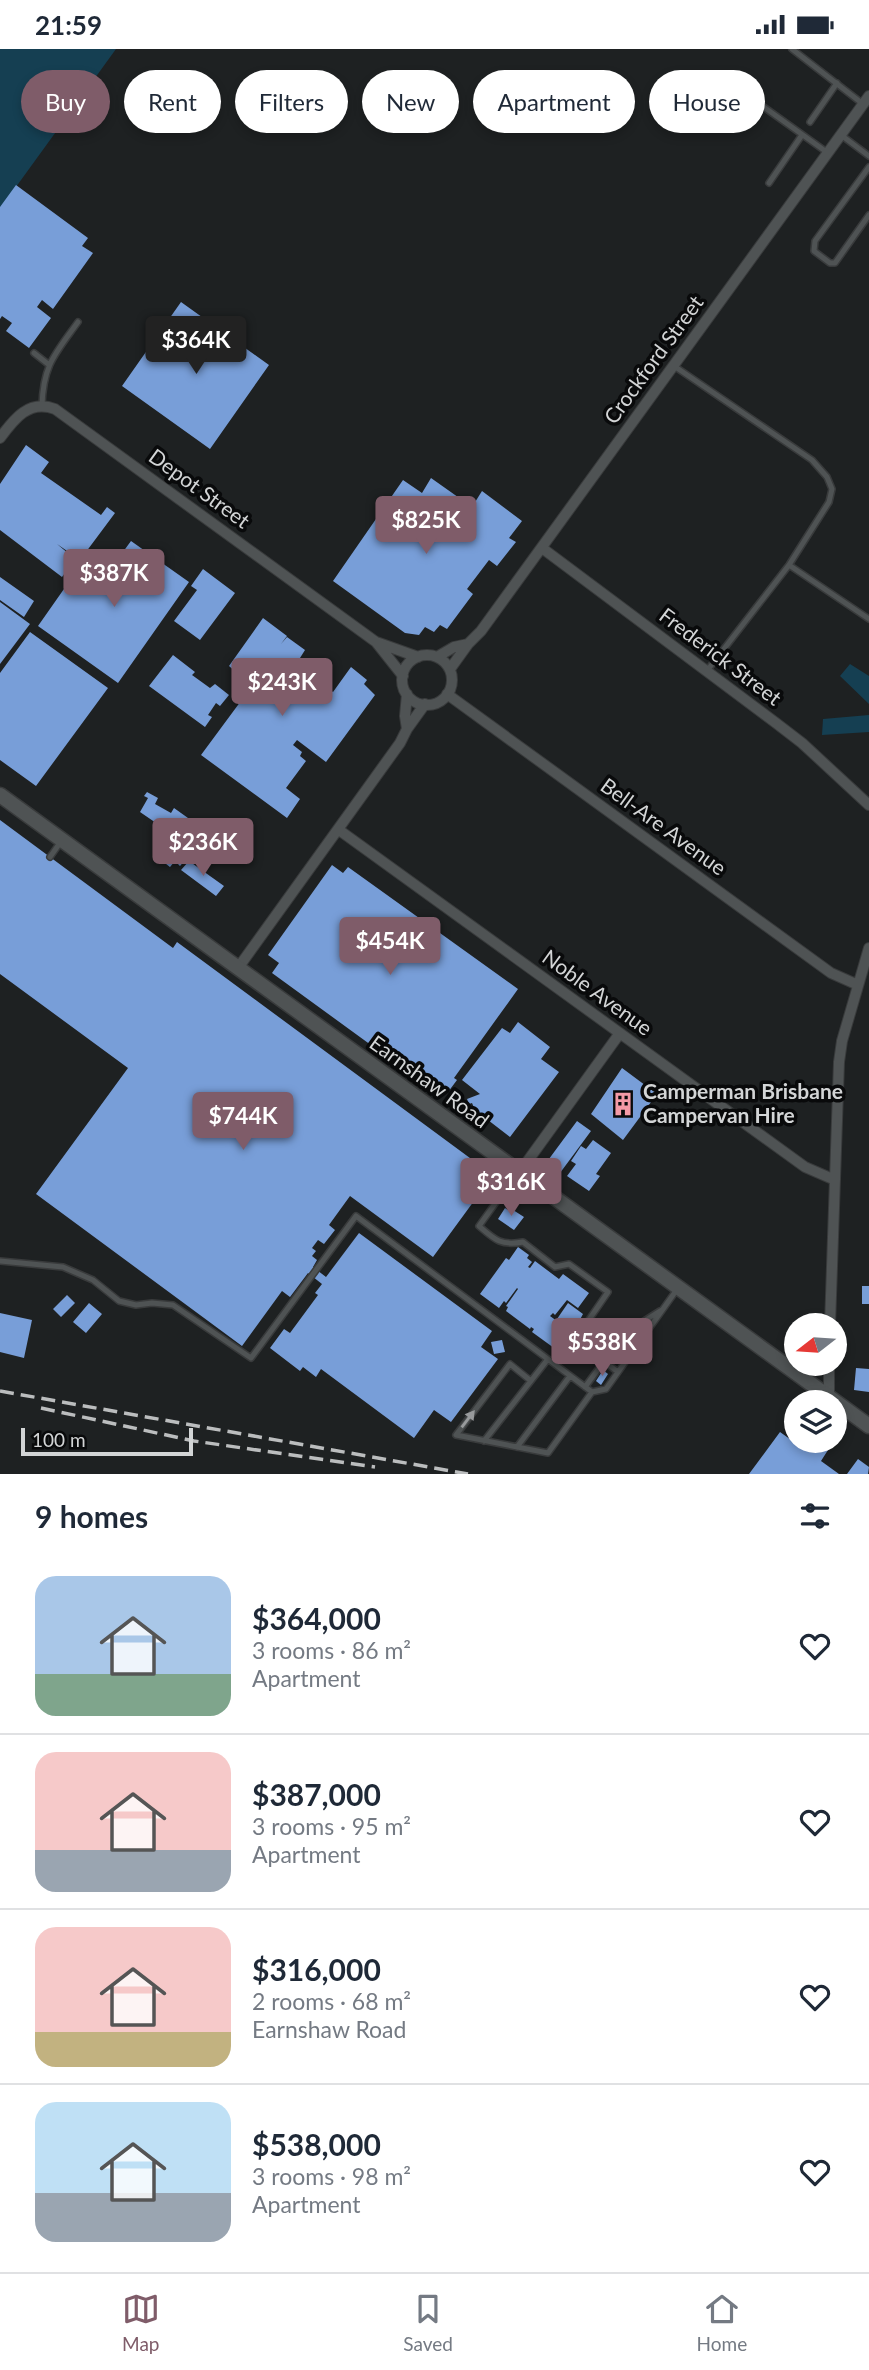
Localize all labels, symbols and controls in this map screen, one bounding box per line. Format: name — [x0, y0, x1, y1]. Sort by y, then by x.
text: 21:59 — [35, 9, 102, 41]
chip: Buy — [21, 70, 110, 133]
chip: Rent — [124, 70, 221, 133]
chip: Filters — [235, 70, 348, 133]
chip: New — [362, 70, 459, 133]
chip: Apartment — [473, 70, 635, 133]
chip: House — [649, 70, 765, 133]
street label: Crockford Street — [598, 290, 708, 428]
pin: $364K — [147, 317, 245, 376]
text: $364K — [161, 325, 231, 353]
street label: Depot Street — [145, 443, 256, 533]
pin: $825K — [377, 497, 475, 556]
text: $825K — [391, 505, 461, 533]
pin: $387K — [65, 549, 163, 609]
text: $387K — [79, 558, 149, 586]
street label: Frederick Street — [655, 602, 787, 710]
pin: $243K — [233, 659, 331, 718]
text: $243K — [247, 667, 317, 695]
street label: Bell-Are Avenue — [596, 772, 731, 880]
pin: $236K — [154, 819, 252, 878]
text: $236K — [168, 827, 238, 855]
pin: $454K — [341, 918, 439, 977]
text: $454K — [355, 926, 425, 954]
street label: Noble Avenue — [538, 944, 658, 1040]
street label: Earnshaw Road — [365, 1029, 494, 1132]
place label: Camperman Brisbane Campervan Hire — [643, 1078, 843, 1127]
building icon: Camperman Brisbane Campervan Hire — [609, 1090, 637, 1118]
pin: $744K — [194, 1093, 292, 1152]
text: $744K — [208, 1101, 278, 1129]
pin: $316K — [462, 1159, 560, 1218]
text: $316K — [476, 1167, 546, 1195]
north arrow — [784, 1313, 847, 1375]
map controls — [784, 1313, 847, 1453]
pin: $538K — [553, 1319, 651, 1378]
text: $538K — [567, 1327, 637, 1355]
button: layers — [784, 1390, 847, 1453]
one-way arrow — [461, 1410, 476, 1428]
scale bar — [21, 1425, 192, 1457]
text: 100 m — [32, 1428, 86, 1451]
icon: filters — [796, 1497, 834, 1535]
text: 9 homes — [35, 1498, 148, 1534]
text: $364,000 — [252, 1600, 381, 1636]
icon: home — [91, 1604, 175, 1688]
icon: heart — [796, 1627, 834, 1665]
text: 3 rooms · 86 m² — [252, 1636, 411, 1664]
text: Apartment — [252, 1664, 360, 1692]
text: $387,000 — [252, 1776, 381, 1812]
icon: home — [91, 1780, 175, 1864]
icon: heart — [796, 1803, 834, 1841]
text: 3 rooms · 95 m² — [252, 1812, 411, 1840]
text: Apartment — [252, 1840, 360, 1868]
text: $316,000 — [252, 1951, 381, 1987]
icon: home — [91, 1955, 175, 2039]
icon: heart — [796, 1978, 834, 2016]
text: 2 rooms · 68 m² — [252, 1987, 411, 2015]
text: Earnshaw Road — [252, 2015, 406, 2043]
text: $538,000 — [252, 2126, 381, 2162]
icon: home — [91, 2130, 175, 2214]
icon: heart — [796, 2153, 834, 2191]
text: 3 rooms · 98 m² — [252, 2162, 411, 2190]
text: Apartment — [252, 2190, 360, 2218]
tab: Map — [122, 2290, 160, 2355]
tab: Saved — [403, 2290, 453, 2355]
tab: Home — [697, 2290, 747, 2355]

